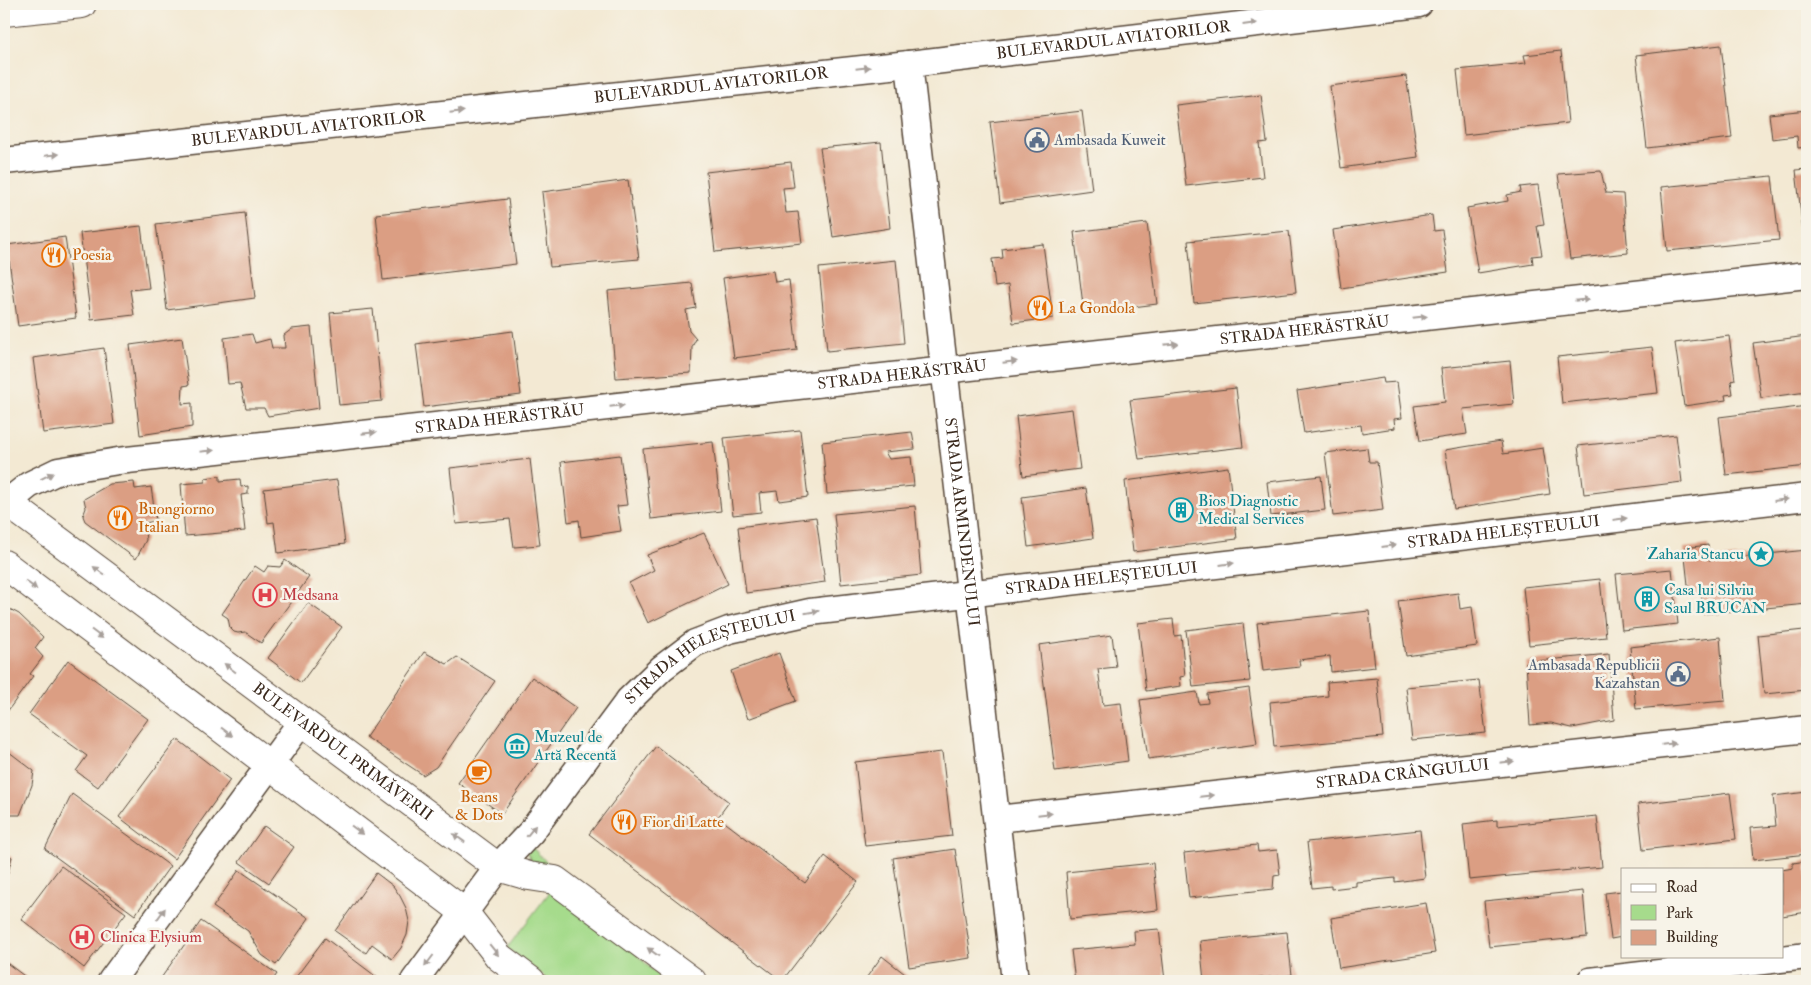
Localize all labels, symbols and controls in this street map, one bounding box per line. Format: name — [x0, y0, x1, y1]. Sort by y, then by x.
street label: BULEVARDUL AVIATORILOR — [995, 16, 1232, 64]
one-way arrow — [1242, 20, 1258, 28]
street label: BULEVARDUL AVIATORILOR — [593, 63, 830, 108]
one-way arrow — [855, 64, 871, 72]
street label: BULEVARDUL AVIATORILOR — [190, 106, 427, 151]
one-way arrow — [450, 108, 466, 116]
public building icon: Ambasada Kuweit — [1024, 127, 1050, 153]
place label: Ambasada Kuweit — [1053, 130, 1166, 150]
one-way arrow — [45, 151, 61, 159]
restaurant icon: Poesia — [41, 242, 67, 268]
place label: Poesia — [72, 245, 112, 265]
restaurant icon: La Gondola — [1027, 295, 1053, 321]
one-way arrow — [1574, 296, 1590, 304]
place label: La Gondola — [1058, 298, 1135, 318]
street label: STRADA HERĂSTRĂU — [1219, 311, 1391, 350]
one-way arrow — [1412, 313, 1428, 321]
one-way arrow — [1164, 340, 1180, 348]
street label: STRADA HERĂSTRĂU — [816, 355, 989, 394]
one-way arrow — [1002, 358, 1018, 366]
street label: STRADA HERĂSTRĂU — [414, 400, 586, 438]
one-way arrow — [610, 402, 626, 410]
street label: STRADA ARMINDENULUI — [940, 416, 984, 627]
one-way arrow — [361, 429, 377, 437]
one-way arrow — [200, 447, 216, 455]
one-way arrow — [40, 472, 55, 480]
place label: Bios Diagnostic Medical Services — [1198, 491, 1304, 529]
one-way arrow — [1773, 496, 1789, 504]
building icon: Bios Diagnostic Medical Services — [1168, 497, 1194, 523]
place label: Buongiorno Italian — [138, 499, 215, 537]
restaurant icon: Buongiorno Italian — [107, 505, 133, 531]
street label: STRADA HELEȘTEULUI — [1406, 511, 1601, 553]
one-way arrow — [1612, 515, 1628, 523]
place icon: Zaharia Stancu — [1748, 541, 1774, 567]
one-way arrow — [1381, 542, 1397, 550]
place label: Zaharia Stancu — [1647, 544, 1744, 564]
street label: STRADA HELEȘTEULUI — [1004, 557, 1198, 599]
one-way arrow — [1220, 560, 1236, 568]
one-way arrow — [92, 566, 106, 576]
one-way arrow — [24, 579, 37, 590]
place label: Casa lui Silviu Saul BRUCAN — [1664, 580, 1767, 618]
hospital icon: Medsana — [252, 582, 278, 608]
place label: Medsana — [282, 585, 339, 605]
building icon: Casa lui Silviu Saul BRUCAN — [1634, 586, 1660, 612]
street label: STRADA HELEȘTEULUI — [621, 606, 797, 708]
one-way arrow — [805, 608, 821, 616]
one-way arrow — [90, 629, 103, 640]
place label: Ambasada Republicii Kazahstan — [1527, 655, 1660, 693]
public building icon: Ambasada Republicii Kazahstan — [1665, 661, 1691, 687]
one-way arrow — [223, 663, 237, 673]
street label: BULEVARDUL PRIMĂVERII — [249, 678, 437, 825]
one-way arrow — [220, 727, 234, 737]
place label: Muzeul de Artă Recentă — [533, 727, 617, 765]
museum icon: Muzeul de Artă Recentă — [504, 733, 530, 759]
one-way arrow — [1661, 740, 1677, 748]
street label: STRADA CRÂNGULUI — [1315, 754, 1490, 794]
one-way arrow — [1499, 758, 1515, 766]
cafe icon: Beans & Dots — [466, 759, 492, 785]
place label: Beans & Dots — [455, 787, 503, 825]
one-way arrow — [1199, 792, 1215, 800]
restaurant icon: Fior di Latte — [611, 809, 637, 835]
one-way arrow — [1037, 810, 1053, 818]
place label: Fior di Latte — [642, 812, 724, 832]
one-way arrow — [350, 825, 363, 836]
one-way arrow — [525, 825, 537, 837]
one-way arrow — [452, 833, 466, 843]
legend — [1621, 868, 1784, 958]
text: Road — [1666, 878, 1698, 897]
text: Park — [1666, 904, 1693, 923]
one-way arrow — [156, 907, 166, 921]
hospital icon: Clinica Elysium — [69, 924, 95, 950]
place label: Clinica Elysium — [100, 927, 202, 947]
text: Building — [1666, 928, 1718, 947]
one-way arrow — [489, 943, 500, 956]
one-way arrow — [646, 947, 660, 957]
one-way arrow — [423, 954, 434, 967]

